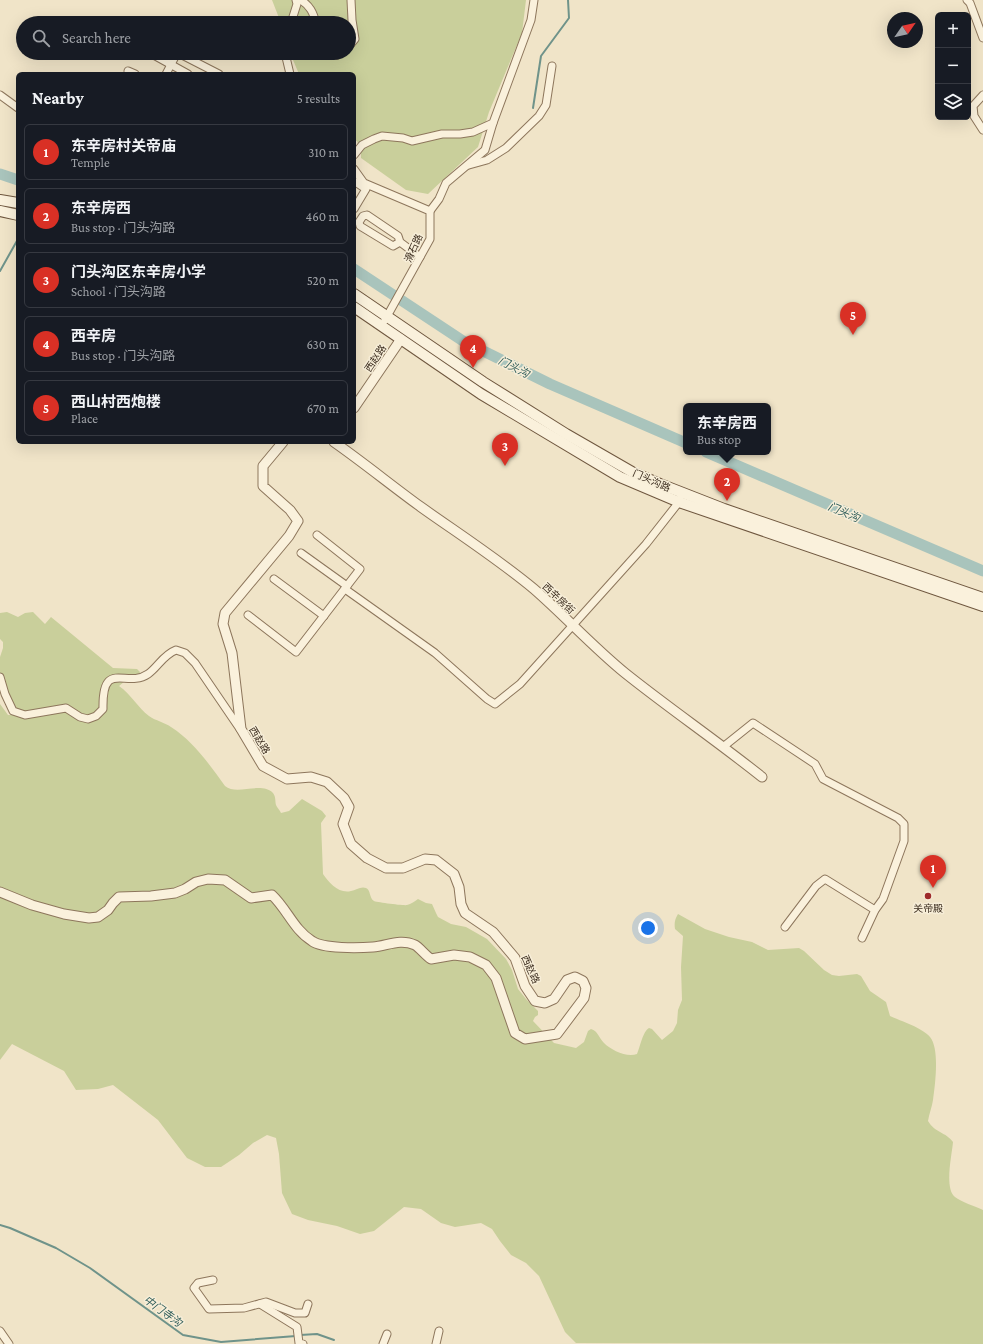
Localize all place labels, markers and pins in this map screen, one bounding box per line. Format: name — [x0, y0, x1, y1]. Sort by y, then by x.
pin: 5 — [840, 302, 866, 335]
pin: 4 — [460, 335, 486, 368]
pin: 3 — [492, 433, 518, 466]
pin: 2 — [714, 468, 740, 501]
pin: 1 — [920, 855, 946, 888]
marker: 关帝殿 — [923, 891, 933, 901]
place label: 关帝殿 — [913, 903, 943, 914]

